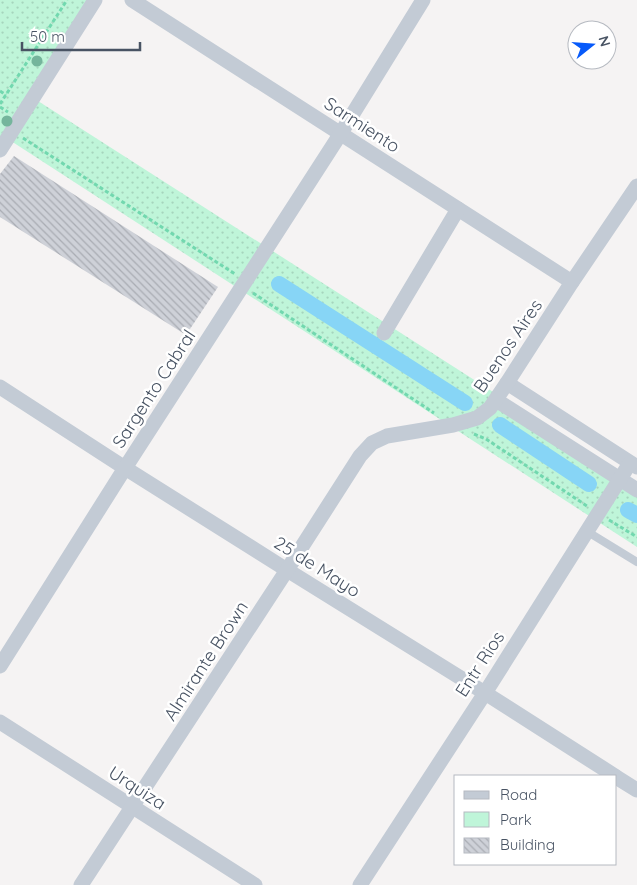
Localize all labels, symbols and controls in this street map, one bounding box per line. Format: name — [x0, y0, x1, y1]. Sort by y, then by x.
scale bar — [22, 20, 140, 52]
north arrow — [567, 20, 617, 70]
text: 50 m — [30, 27, 65, 46]
text: N — [594, 34, 615, 49]
street label: Sarmiento — [320, 92, 404, 158]
street label: Buenos Aires — [468, 295, 547, 397]
street label: Sargento Cabral — [107, 325, 200, 452]
street label: 25 de Mayo — [270, 531, 365, 602]
street label: Almirante Brown — [158, 596, 253, 725]
street label: Entr Rios — [450, 627, 509, 701]
street label: Urquiza — [104, 761, 170, 815]
legend — [454, 775, 617, 865]
text: Road — [500, 785, 537, 804]
text: Park — [500, 810, 532, 829]
text: Building — [500, 835, 555, 854]

